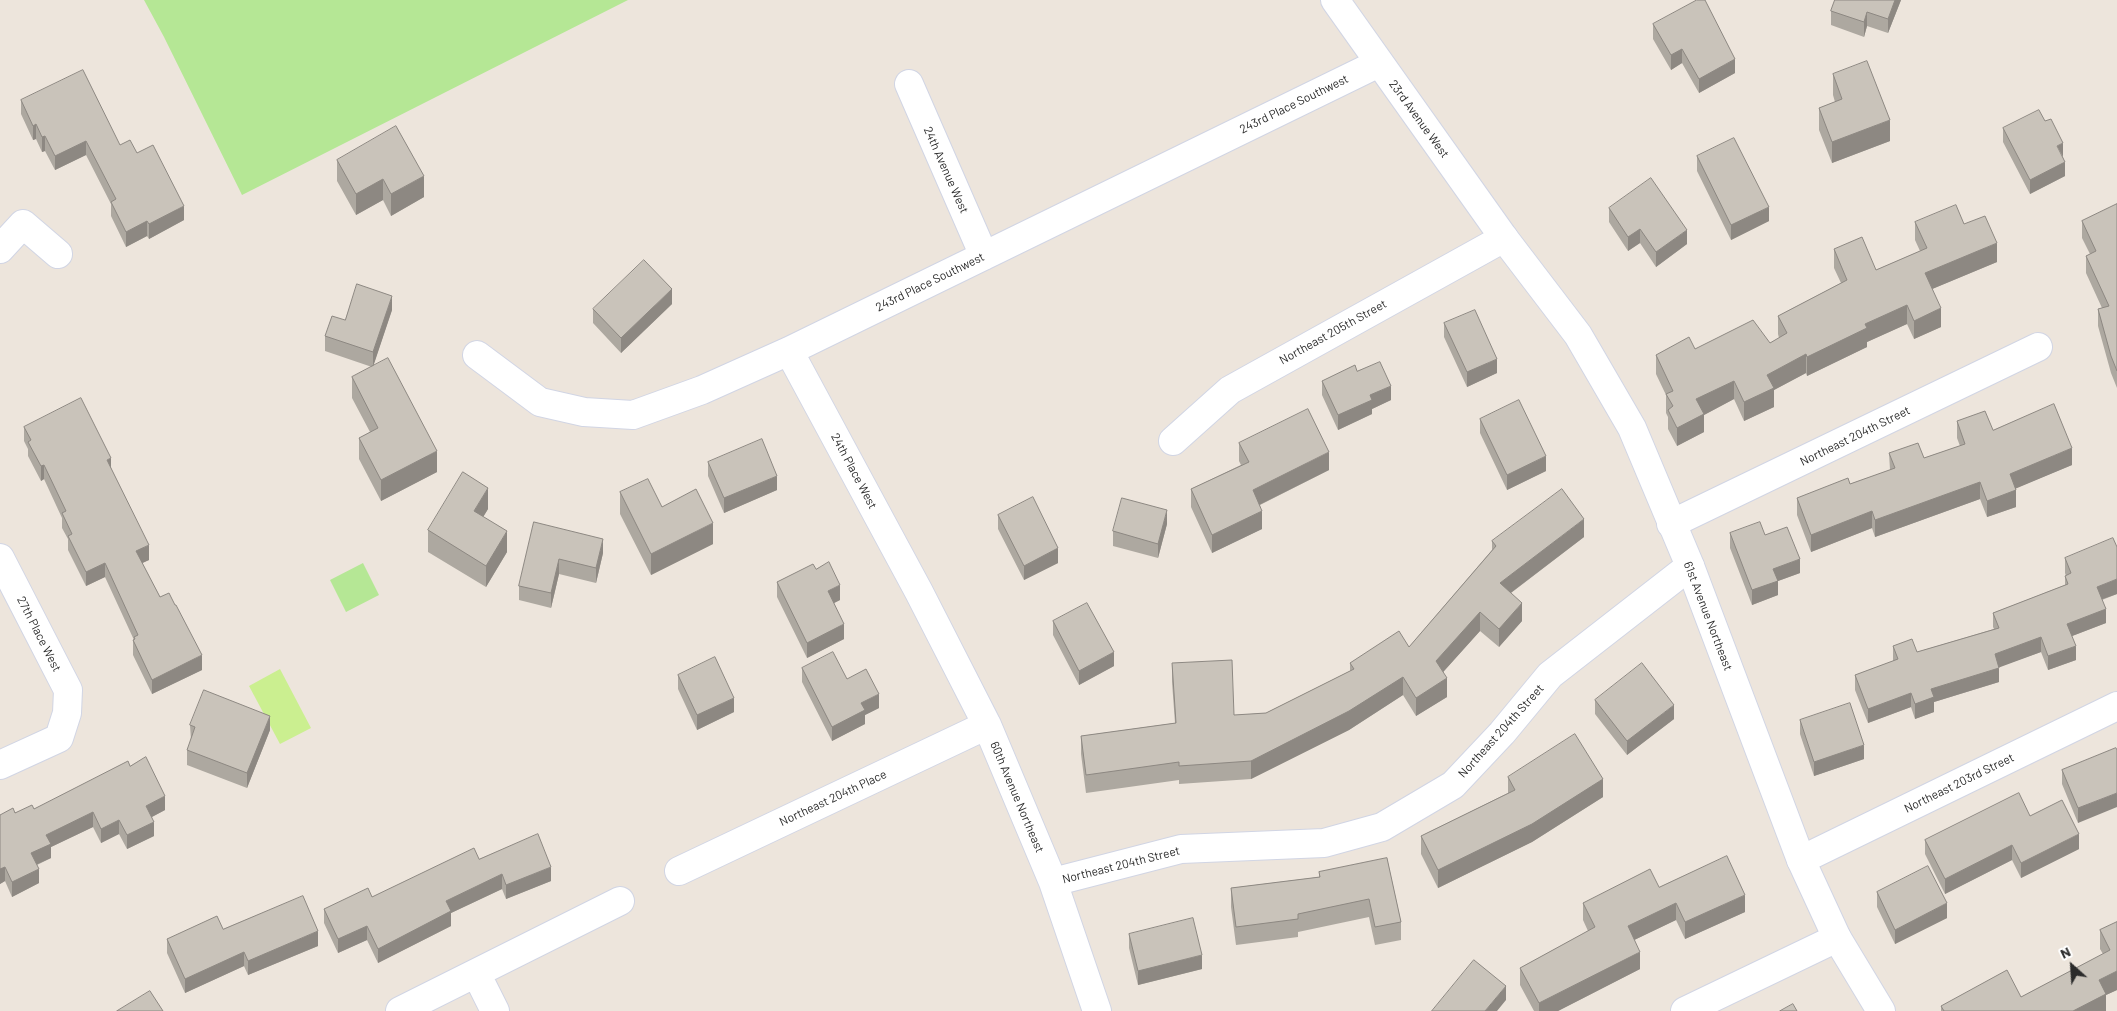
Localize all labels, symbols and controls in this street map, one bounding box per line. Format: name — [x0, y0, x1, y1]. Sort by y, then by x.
street label: 243rd Place Southwest — [1237, 71, 1351, 137]
street label: 23rd Avenue West — [1386, 77, 1452, 161]
street label: 24th Avenue West — [920, 125, 972, 215]
street label: 243rd Place Southwest — [873, 249, 987, 315]
street label: Northeast 205th Street — [1277, 297, 1389, 367]
street label: Northeast 204th Street — [1798, 403, 1912, 469]
street label: 24th Place West — [828, 431, 880, 511]
street label: 61st Avenue Northeast — [1681, 559, 1735, 673]
street label: 27th Place West — [14, 594, 64, 674]
street label: Northeast 204th Street — [1455, 681, 1547, 781]
street label: 60th Avenue Northeast — [987, 739, 1047, 855]
street label: Northeast 203rd Street — [1902, 750, 2016, 816]
street label: Northeast 204th Place — [777, 767, 889, 829]
street label: Northeast 204th Street — [1061, 843, 1181, 887]
north arrow — [2047, 941, 2097, 991]
text: N — [2057, 942, 2073, 962]

